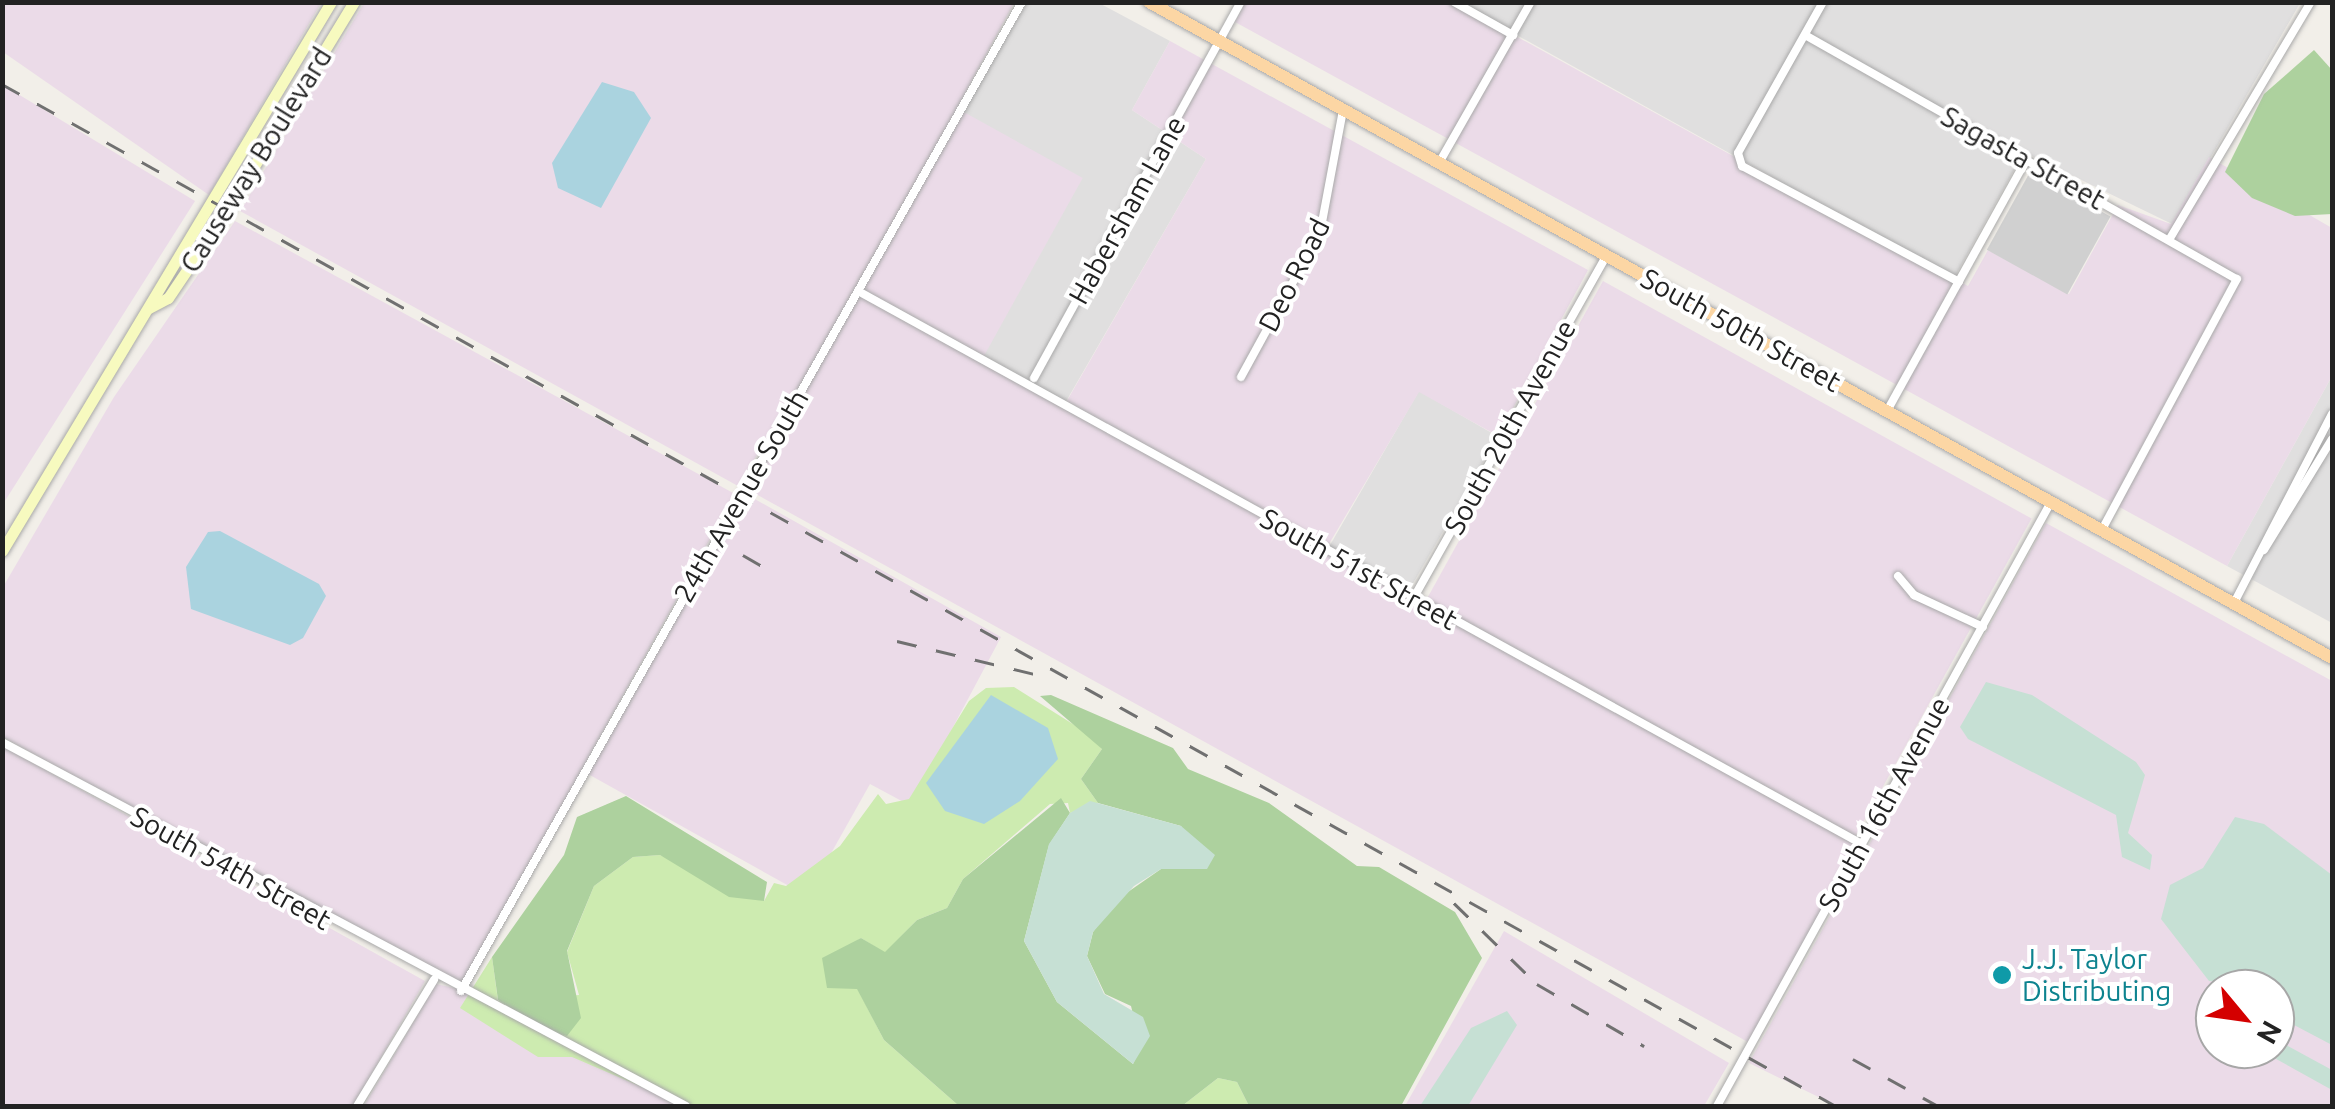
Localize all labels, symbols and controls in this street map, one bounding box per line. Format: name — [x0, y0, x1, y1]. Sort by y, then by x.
street label: Causeway Boulevard — [173, 41, 339, 279]
street label: Sagasta Street — [1935, 99, 2111, 217]
street label: Habersham Lane — [1062, 110, 1192, 310]
street label: Deo Road — [1251, 213, 1337, 337]
street label: South 50th Street — [1635, 261, 1847, 399]
street label: South 20th Avenue — [1437, 314, 1583, 540]
street label: 24th Avenue South — [667, 384, 815, 608]
street label: South 51st Street — [1255, 501, 1463, 637]
street label: South 16th Avenue — [1811, 691, 1957, 917]
street label: South 54th Street — [125, 799, 337, 937]
place label: J.J. Taylor Distributing — [2022, 942, 2171, 1008]
marker: J.J. Taylor Distributing — [1991, 964, 2013, 986]
north arrow — [2195, 969, 2295, 1069]
text: N — [2251, 1016, 2289, 1049]

